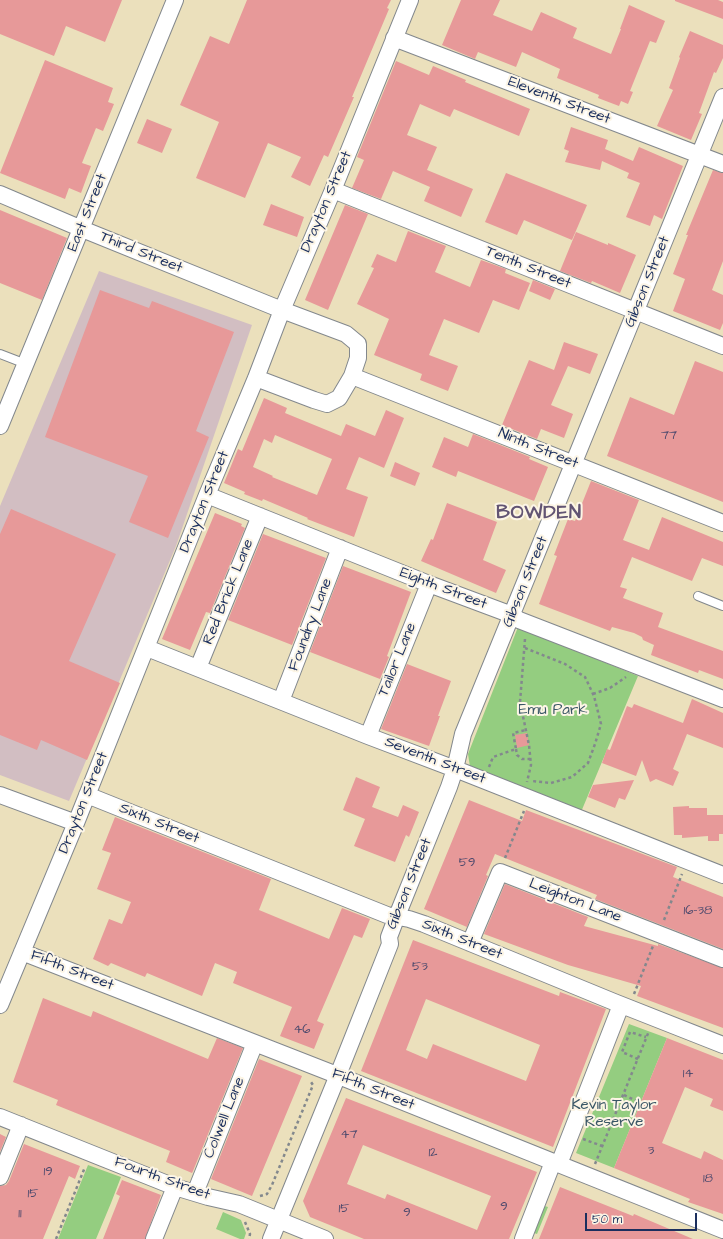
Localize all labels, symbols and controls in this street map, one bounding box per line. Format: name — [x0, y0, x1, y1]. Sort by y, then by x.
street label: Eleventh Street — [505, 73, 613, 129]
street label: Drayton Street — [298, 149, 356, 255]
street label: East Street — [64, 171, 112, 255]
street label: Third Street — [97, 228, 185, 278]
street label: Gibson Street — [622, 234, 674, 330]
street label: Tenth Street — [483, 243, 573, 293]
street label: Ninth Street — [495, 425, 581, 473]
house number: 77 — [661, 428, 677, 444]
street label: Drayton Street — [176, 448, 234, 556]
district label: BOWDEN — [496, 503, 582, 525]
street label: Gibson Street — [500, 534, 552, 630]
street label: Red Brick Lane — [200, 537, 258, 647]
street label: Eighth Street — [397, 564, 489, 614]
street label: Foundry Lane — [285, 576, 337, 674]
street label: Tailor Lane — [375, 620, 421, 700]
park label: Emu Park — [519, 702, 587, 720]
street label: Seventh Street — [382, 733, 488, 789]
street label: Drayton Street — [55, 749, 113, 857]
street label: Sixth Street — [116, 800, 202, 848]
street label: Gibson Street — [384, 836, 436, 932]
house number: 59 — [459, 855, 475, 871]
street label: Leighton Lane — [526, 875, 624, 927]
house number: 16-38 — [684, 903, 712, 919]
street label: Sixth Street — [419, 916, 505, 964]
street label: Fifth Street — [28, 947, 116, 995]
house number: 53 — [412, 959, 428, 975]
house number: 46 — [294, 1022, 310, 1038]
street label: Fifth Street — [329, 1065, 417, 1115]
house number: 14 — [683, 1066, 693, 1082]
street label: Colwell Lane — [201, 1075, 249, 1161]
park label: Kevin Taylor Reserve — [571, 1097, 657, 1132]
house number: 47 — [341, 1127, 357, 1143]
house number: 3 — [648, 1143, 654, 1159]
house number: 12 — [428, 1145, 438, 1161]
street label: Fourth Street — [112, 1153, 212, 1205]
house number: 19 — [43, 1164, 53, 1180]
house number: 18 — [703, 1171, 713, 1187]
house number: 15 — [28, 1186, 38, 1202]
house number: 9 — [500, 1199, 508, 1215]
house number: 15 — [339, 1201, 349, 1217]
house number: 9 — [403, 1205, 411, 1221]
scale bar — [587, 1205, 699, 1231]
house number: 11 — [18, 1206, 22, 1222]
text: 50 m — [592, 1211, 622, 1228]

